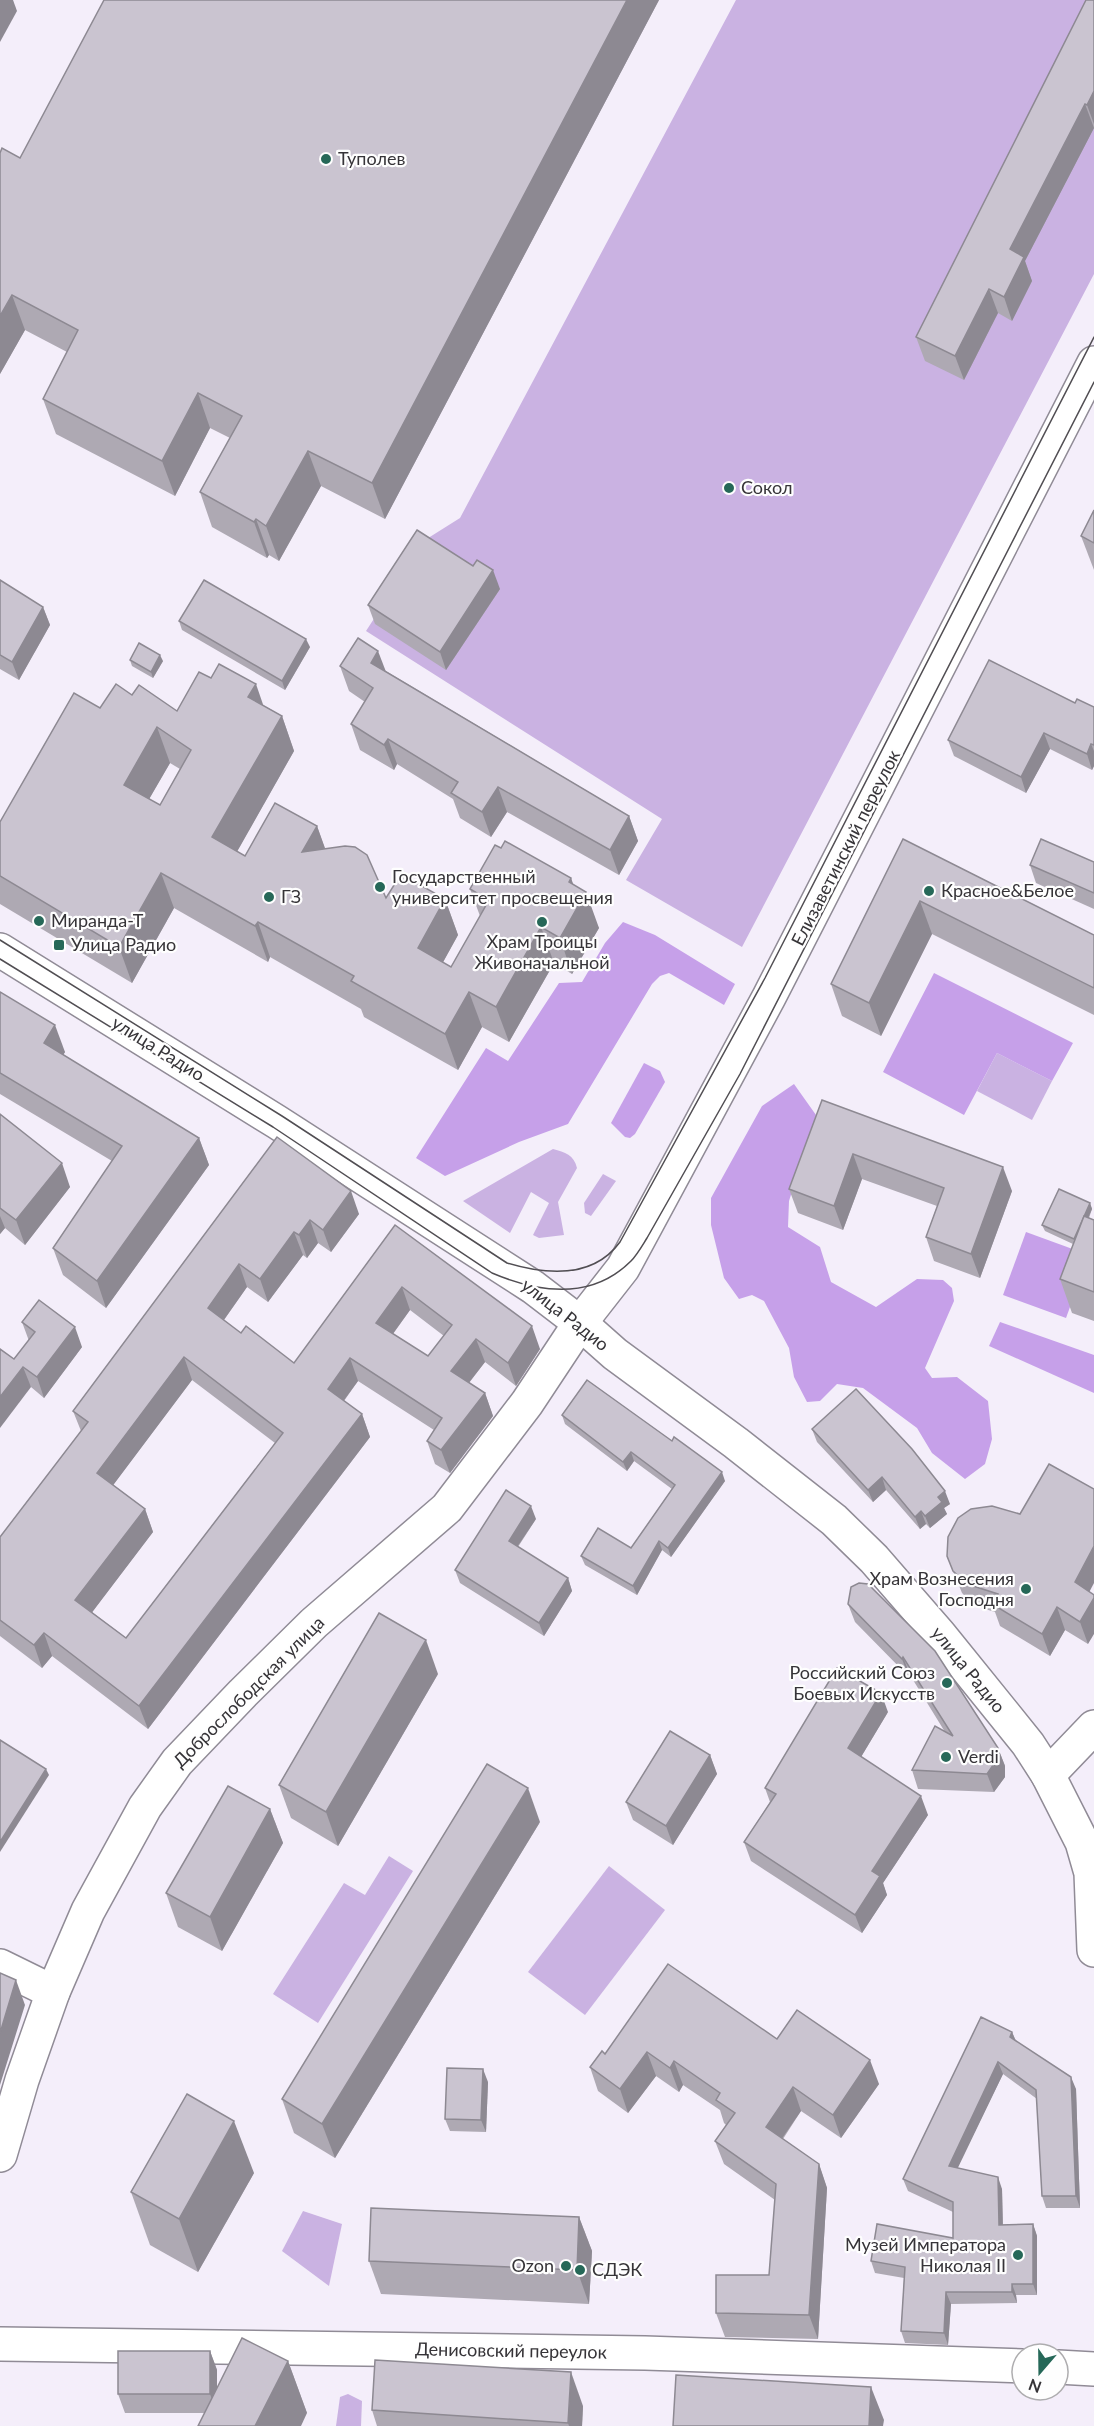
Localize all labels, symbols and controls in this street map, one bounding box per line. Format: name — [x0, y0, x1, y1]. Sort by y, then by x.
place label: Туполев — [338, 147, 405, 169]
marker: Туполев — [319, 152, 333, 166]
place label: Сокол — [741, 476, 792, 498]
marker: Сокол — [722, 481, 736, 495]
street label: Елизаветинский переулок — [786, 745, 904, 949]
place label: Государственный университет просвещения — [392, 865, 613, 908]
place label: Красное&Белое — [941, 879, 1074, 901]
marker: Государственный университет просвещения — [373, 880, 387, 894]
marker: Красное&Белое — [922, 884, 936, 898]
place label: ГЗ — [281, 885, 301, 907]
marker: ГЗ — [262, 890, 276, 904]
place label: Миранда-Т — [51, 909, 144, 931]
marker: Миранда-Т — [32, 914, 46, 928]
marker: Храм Троицы Живоначальной — [535, 915, 549, 929]
place label: Храм Троицы Живоначальной — [474, 930, 610, 973]
place label: Улица Радио — [71, 933, 176, 955]
marker: Улица Радио — [52, 938, 66, 952]
street label: улица Радио — [108, 1011, 209, 1085]
street label: улица Радио — [517, 1273, 614, 1355]
place label: Храм Вознесения Господня — [870, 1567, 1014, 1610]
marker: Храм Вознесения Господня — [1019, 1582, 1033, 1596]
street label: Доброслободская улица — [168, 1611, 328, 1771]
street label: улица Радио — [927, 1622, 1010, 1717]
place label: Российский Союз Боевых Искусств — [789, 1661, 935, 1704]
marker: Российский Союз Боевых Искусств — [940, 1676, 954, 1690]
place label: Verdi — [958, 1745, 999, 1767]
marker: Verdi — [939, 1750, 953, 1764]
place label: Музей Императора Николая II — [845, 2233, 1006, 2276]
marker: Музей Императора Николая II — [1011, 2248, 1025, 2262]
place label: Ozon — [512, 2254, 554, 2276]
place label: СДЭК — [592, 2258, 642, 2280]
marker: Ozon — [559, 2259, 573, 2273]
marker: СДЭК — [573, 2263, 587, 2277]
street label: Денисовский переулок — [415, 2337, 608, 2363]
north arrow — [1010, 2342, 1070, 2402]
text: N — [1026, 2376, 1044, 2398]

